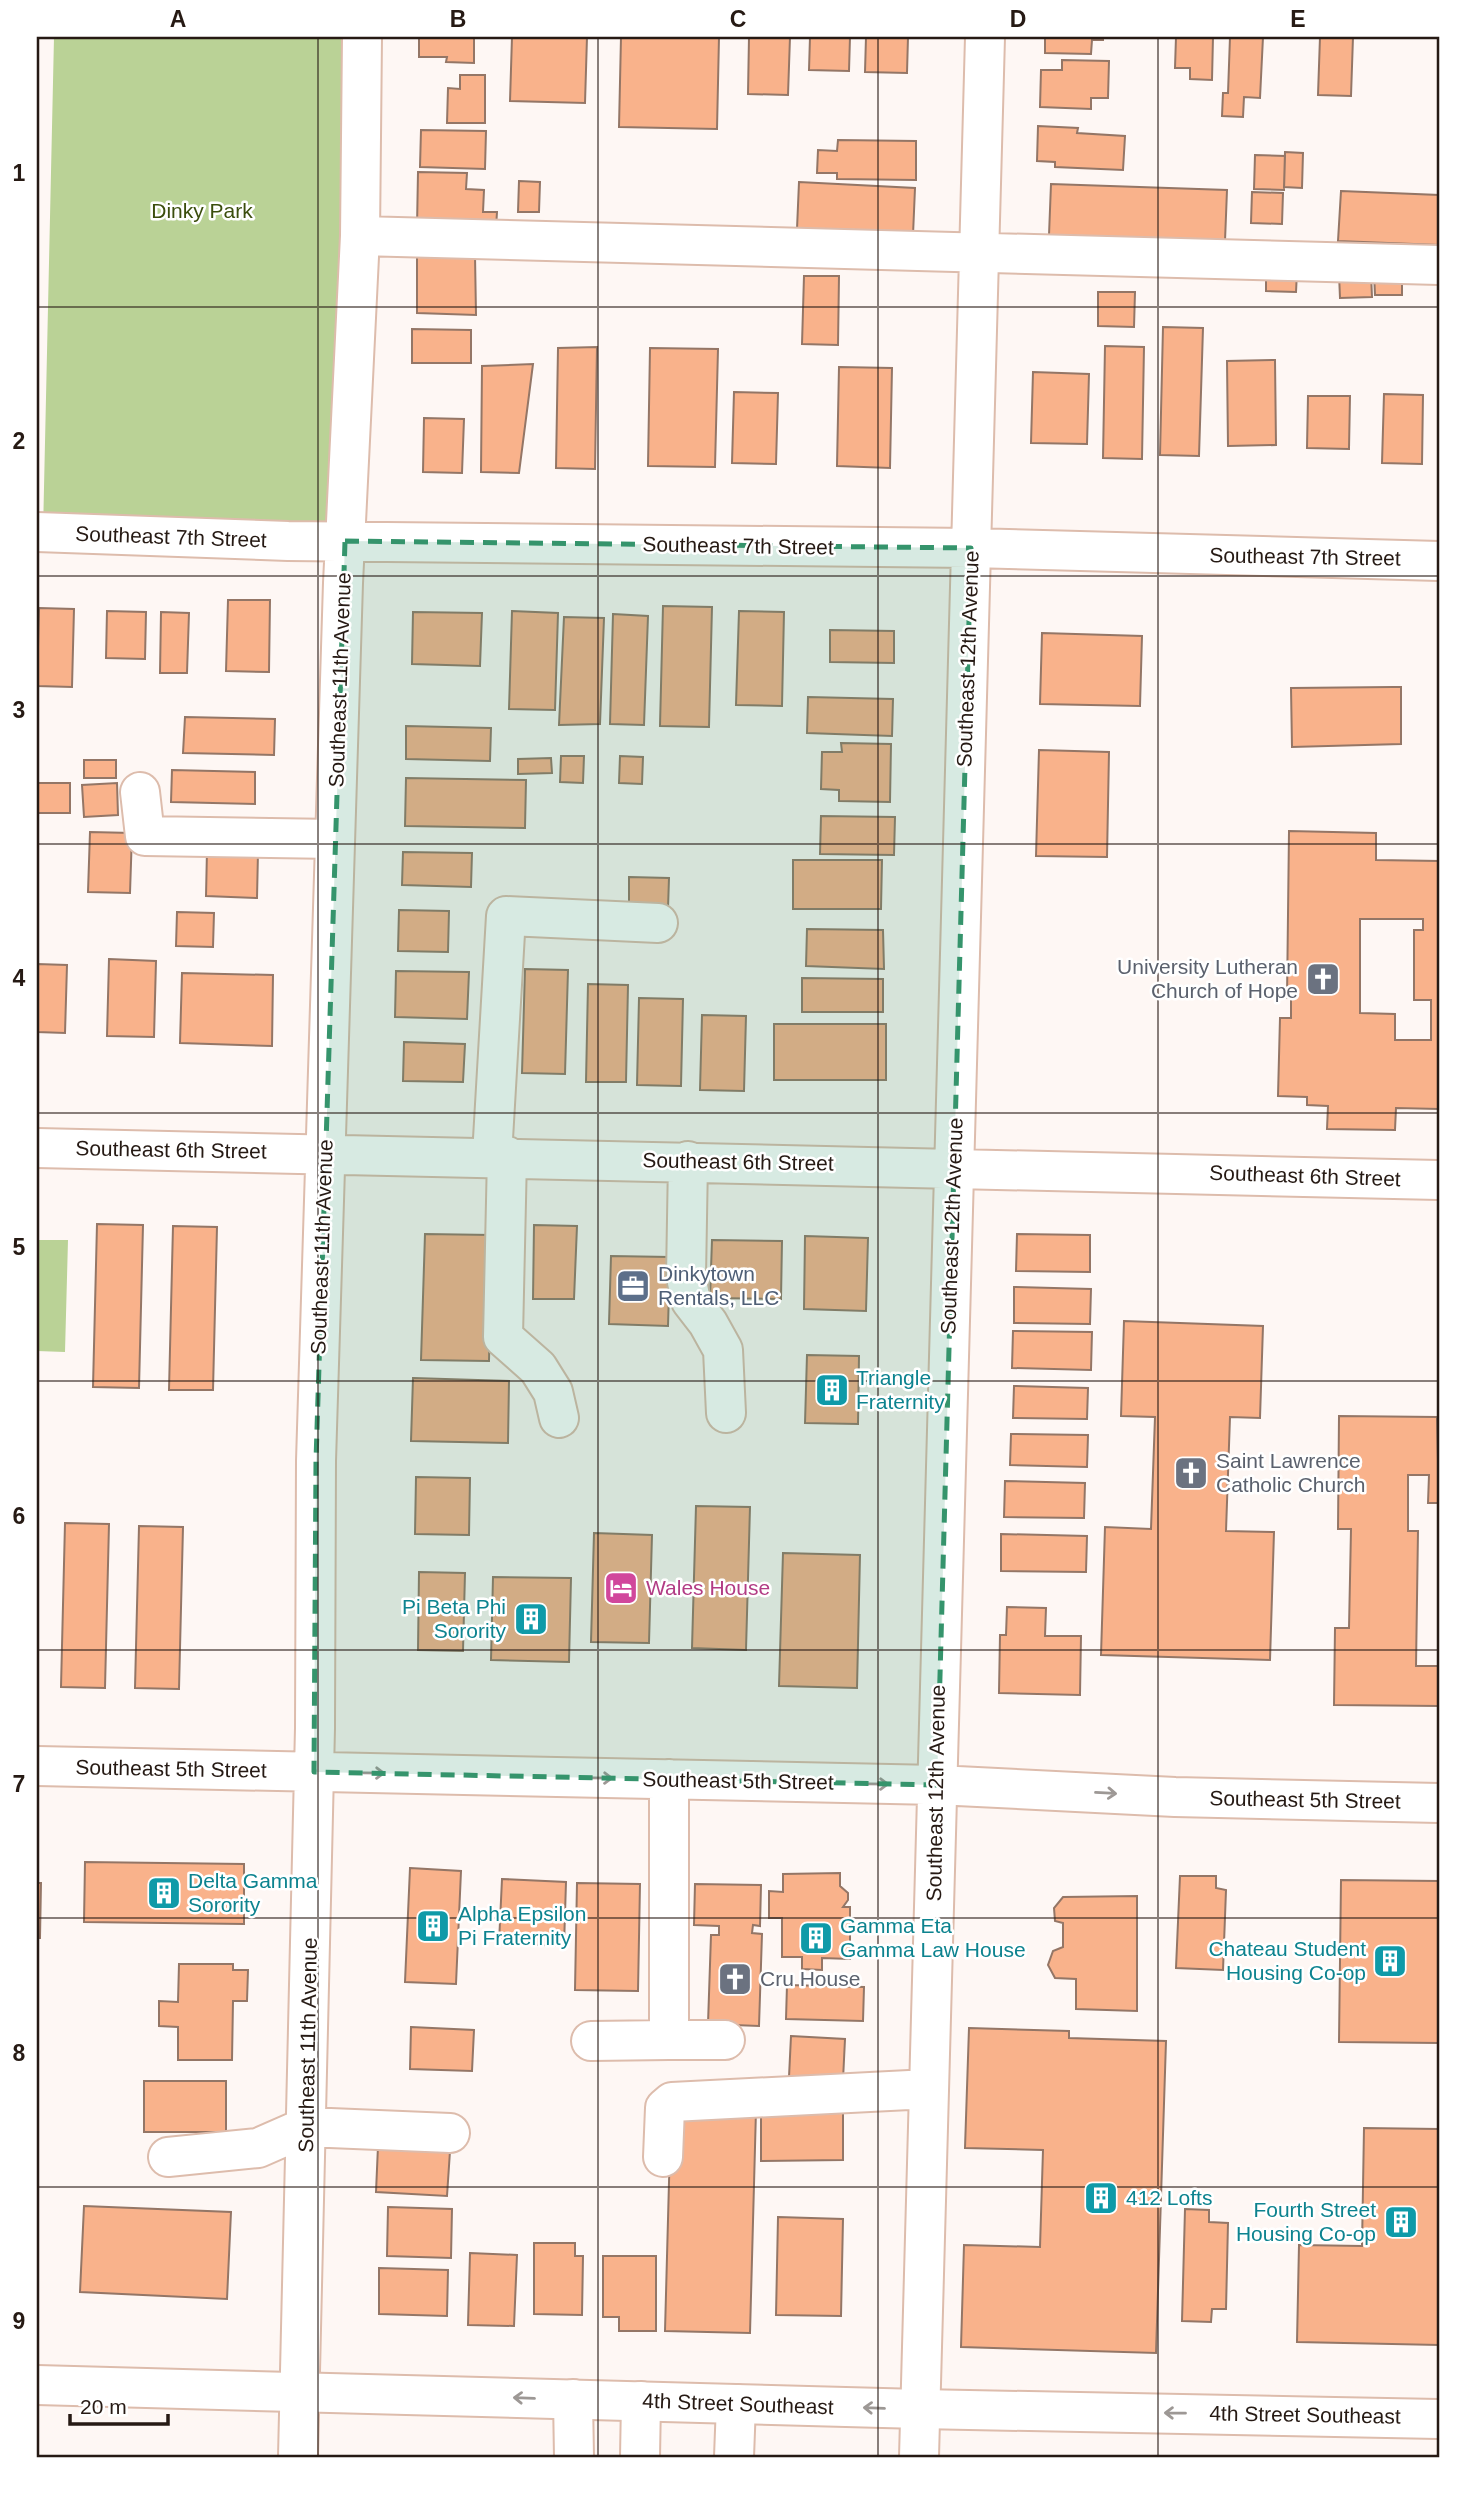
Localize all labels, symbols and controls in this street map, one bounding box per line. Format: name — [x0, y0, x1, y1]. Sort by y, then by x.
text: A — [170, 6, 186, 32]
text: B — [450, 6, 466, 32]
text: C — [730, 6, 746, 32]
text: D — [1010, 6, 1026, 32]
text: E — [1290, 6, 1306, 32]
text: 1 — [13, 160, 26, 186]
park label: Dinky Park — [151, 199, 253, 222]
text: 2 — [13, 428, 25, 454]
street label: Southeast 7th Street — [75, 522, 267, 551]
street label: Southeast 7th Street — [642, 532, 834, 559]
street label: Southeast 7th Street — [1209, 543, 1401, 570]
street label: Southeast 12th Avenue — [952, 550, 983, 768]
street label: Southeast 11th Avenue — [324, 572, 355, 788]
text: 3 — [13, 697, 25, 723]
place label: University Lutheran Church of Hope — [1117, 955, 1298, 1002]
church icon: University Lutheran Church of Hope — [1304, 960, 1342, 998]
text: 4 — [13, 965, 26, 991]
street label: Southeast 12th Avenue — [936, 1117, 967, 1335]
street label: Southeast 6th Street — [75, 1136, 267, 1163]
street label: Southeast 11th Avenue — [306, 1139, 337, 1355]
street label: Southeast 6th Street — [642, 1148, 834, 1175]
street label: Southeast 6th Street — [1209, 1161, 1401, 1190]
text: 5 — [13, 1234, 26, 1260]
place label: Dinkytown Rentals, LLC — [658, 1262, 779, 1309]
office icon: Dinkytown Rentals, LLC — [614, 1267, 652, 1305]
place label: Triangle Fraternity — [856, 1366, 945, 1413]
building icon: Triangle Fraternity — [813, 1371, 851, 1409]
place label: Saint Lawrence Catholic Church — [1216, 1449, 1365, 1496]
church icon: Saint Lawrence Catholic Church — [1172, 1454, 1210, 1492]
text: 6 — [13, 1503, 25, 1529]
hotel icon: Wales House — [602, 1569, 640, 1607]
place label: Wales House — [646, 1576, 770, 1599]
place label: Pi Beta Phi Sorority — [402, 1595, 506, 1642]
building icon: Pi Beta Phi Sorority — [512, 1600, 550, 1638]
street label: Southeast 12th Avenue — [922, 1684, 949, 1902]
street label: Southeast 5th Street — [75, 1755, 267, 1782]
one-way arrow — [363, 1766, 386, 1780]
street label: Southeast 5th Street — [642, 1767, 834, 1794]
text: 7 — [13, 1771, 25, 1797]
one-way arrow — [590, 1771, 613, 1785]
one-way arrow — [867, 1777, 890, 1791]
street label: Southeast 5th Street — [1209, 1786, 1401, 1813]
one-way arrow — [1094, 1787, 1117, 1800]
place label: Delta Gamma Sorority — [188, 1869, 318, 1916]
building icon: Delta Gamma Sorority — [145, 1874, 183, 1912]
place label: Alpha Epsilon Pi Fraternity — [458, 1902, 586, 1949]
building icon: Alpha Epsilon Pi Fraternity — [414, 1907, 452, 1945]
place label: Gamma Eta Gamma Law House — [840, 1914, 1026, 1961]
building icon: Gamma Eta Gamma Law House — [797, 1919, 835, 1957]
street label: Southeast 11th Avenue — [294, 1937, 321, 2153]
place label: Chateau Student Housing Co-op — [1208, 1937, 1366, 1984]
building icon: Chateau Student Housing Co-op — [1371, 1942, 1409, 1980]
church icon: Cru House — [716, 1960, 754, 1998]
place label: Cru House — [760, 1967, 860, 1990]
text: 8 — [13, 2040, 26, 2066]
building icon: 412 Lofts — [1082, 2179, 1120, 2217]
place label: 412 Lofts — [1126, 2186, 1212, 2209]
place label: Fourth Street Housing Co-op — [1236, 2198, 1376, 2245]
building icon: Fourth Street Housing Co-op — [1382, 2203, 1420, 2241]
text: 9 — [13, 2308, 25, 2334]
scale bar — [70, 2382, 168, 2426]
street label: 4th Street Southeast — [642, 2389, 834, 2418]
one-way arrow — [513, 2391, 536, 2404]
text: 20 m — [80, 2395, 127, 2418]
one-way arrow — [863, 2401, 886, 2415]
street label: 4th Street Southeast — [1209, 2401, 1401, 2428]
one-way arrow — [1164, 2406, 1187, 2419]

